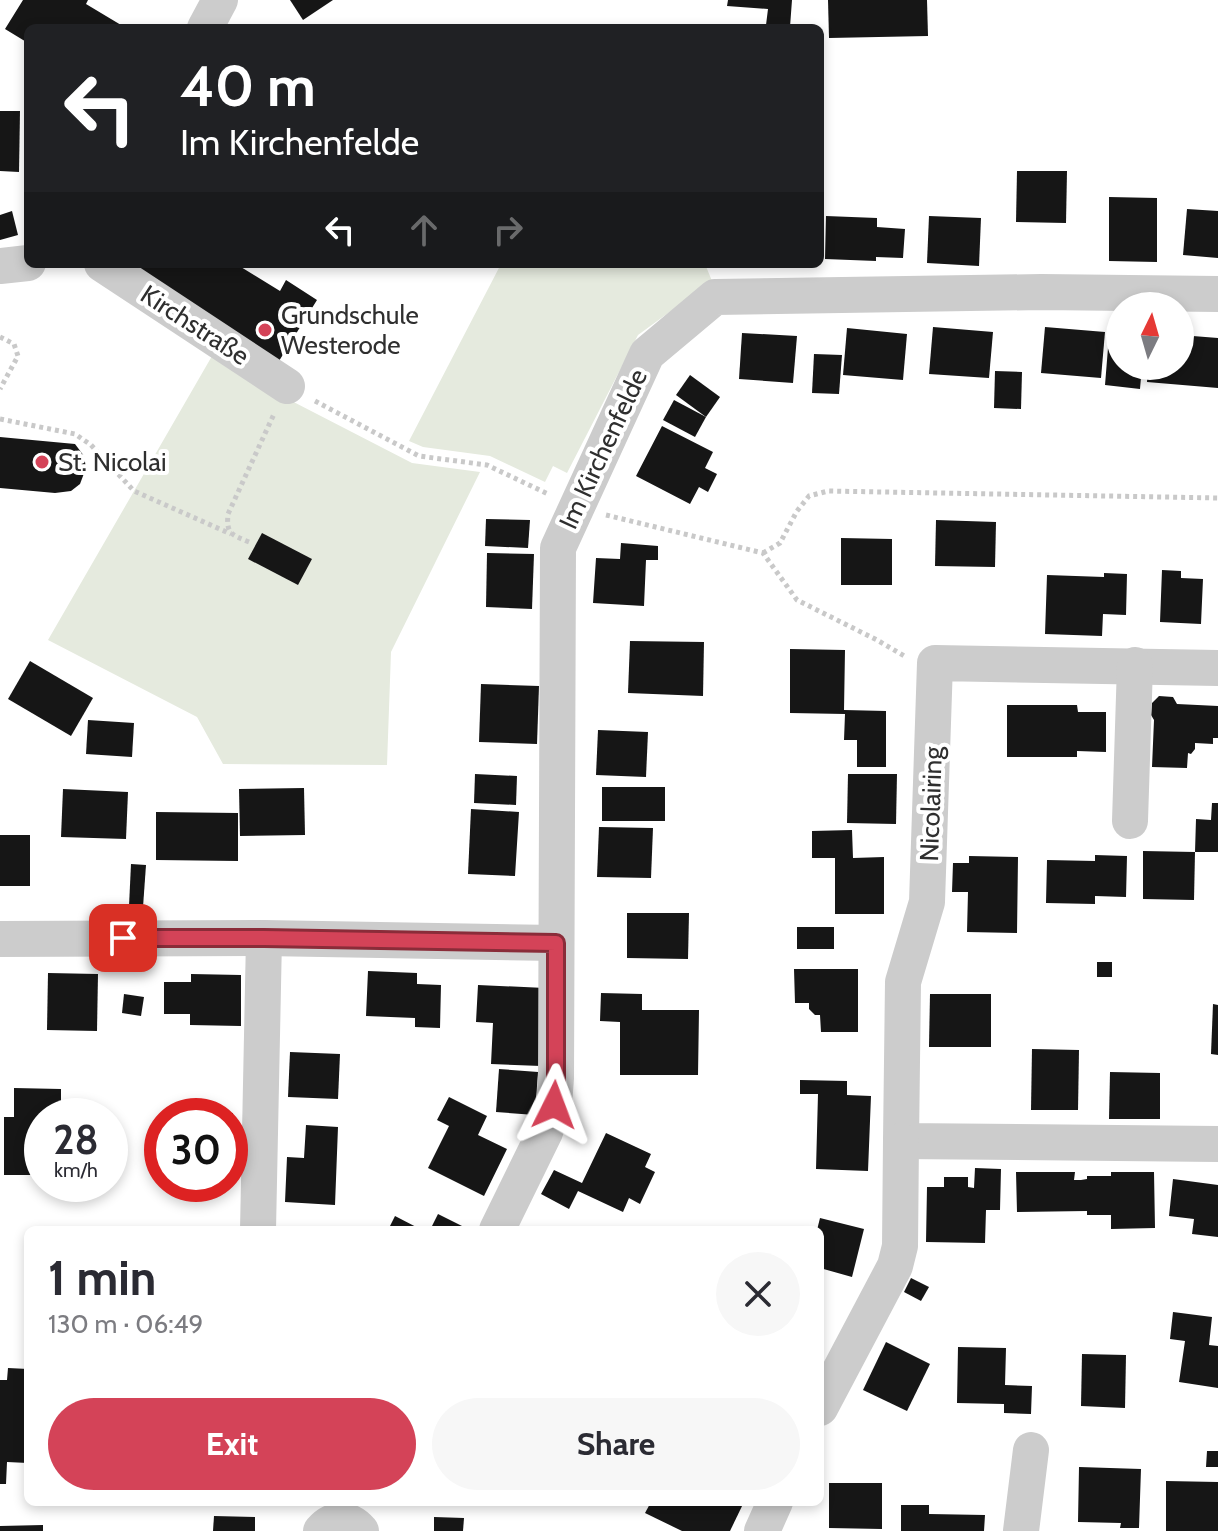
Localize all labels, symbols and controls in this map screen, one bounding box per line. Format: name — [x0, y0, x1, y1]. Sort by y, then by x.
text: 40 m — [180, 52, 316, 120]
icon: left — [48, 56, 152, 160]
text: Im Kirchenfelde — [180, 120, 419, 164]
icon: left — [318, 208, 362, 252]
icon: ahead — [402, 208, 446, 252]
icon: right — [486, 208, 530, 252]
street label: Kirchstraße — [135, 278, 255, 372]
north arrow — [1106, 292, 1194, 380]
map controls — [1106, 292, 1194, 380]
place label: Grundschule Westerode — [281, 299, 419, 361]
marker: Grundschule Westerode — [256, 321, 274, 339]
street label: Im Kirchenfelde — [552, 364, 654, 534]
place label: St. Nicolai — [58, 446, 166, 478]
marker: St. Nicolai — [33, 453, 51, 471]
street label: Nicolairing — [913, 745, 949, 862]
pin — [89, 904, 157, 972]
icon: arrive — [101, 916, 145, 960]
position arrow — [512, 1063, 596, 1147]
speed limit sign: 30 — [144, 1098, 248, 1202]
text: 28 — [53, 1115, 99, 1164]
text: km/h — [54, 1158, 98, 1182]
text: 1 min — [48, 1249, 156, 1307]
button: close — [716, 1252, 800, 1336]
text: 130 m · 06:49 — [48, 1308, 203, 1340]
button: Exit — [48, 1398, 416, 1490]
button: Share — [432, 1398, 800, 1490]

